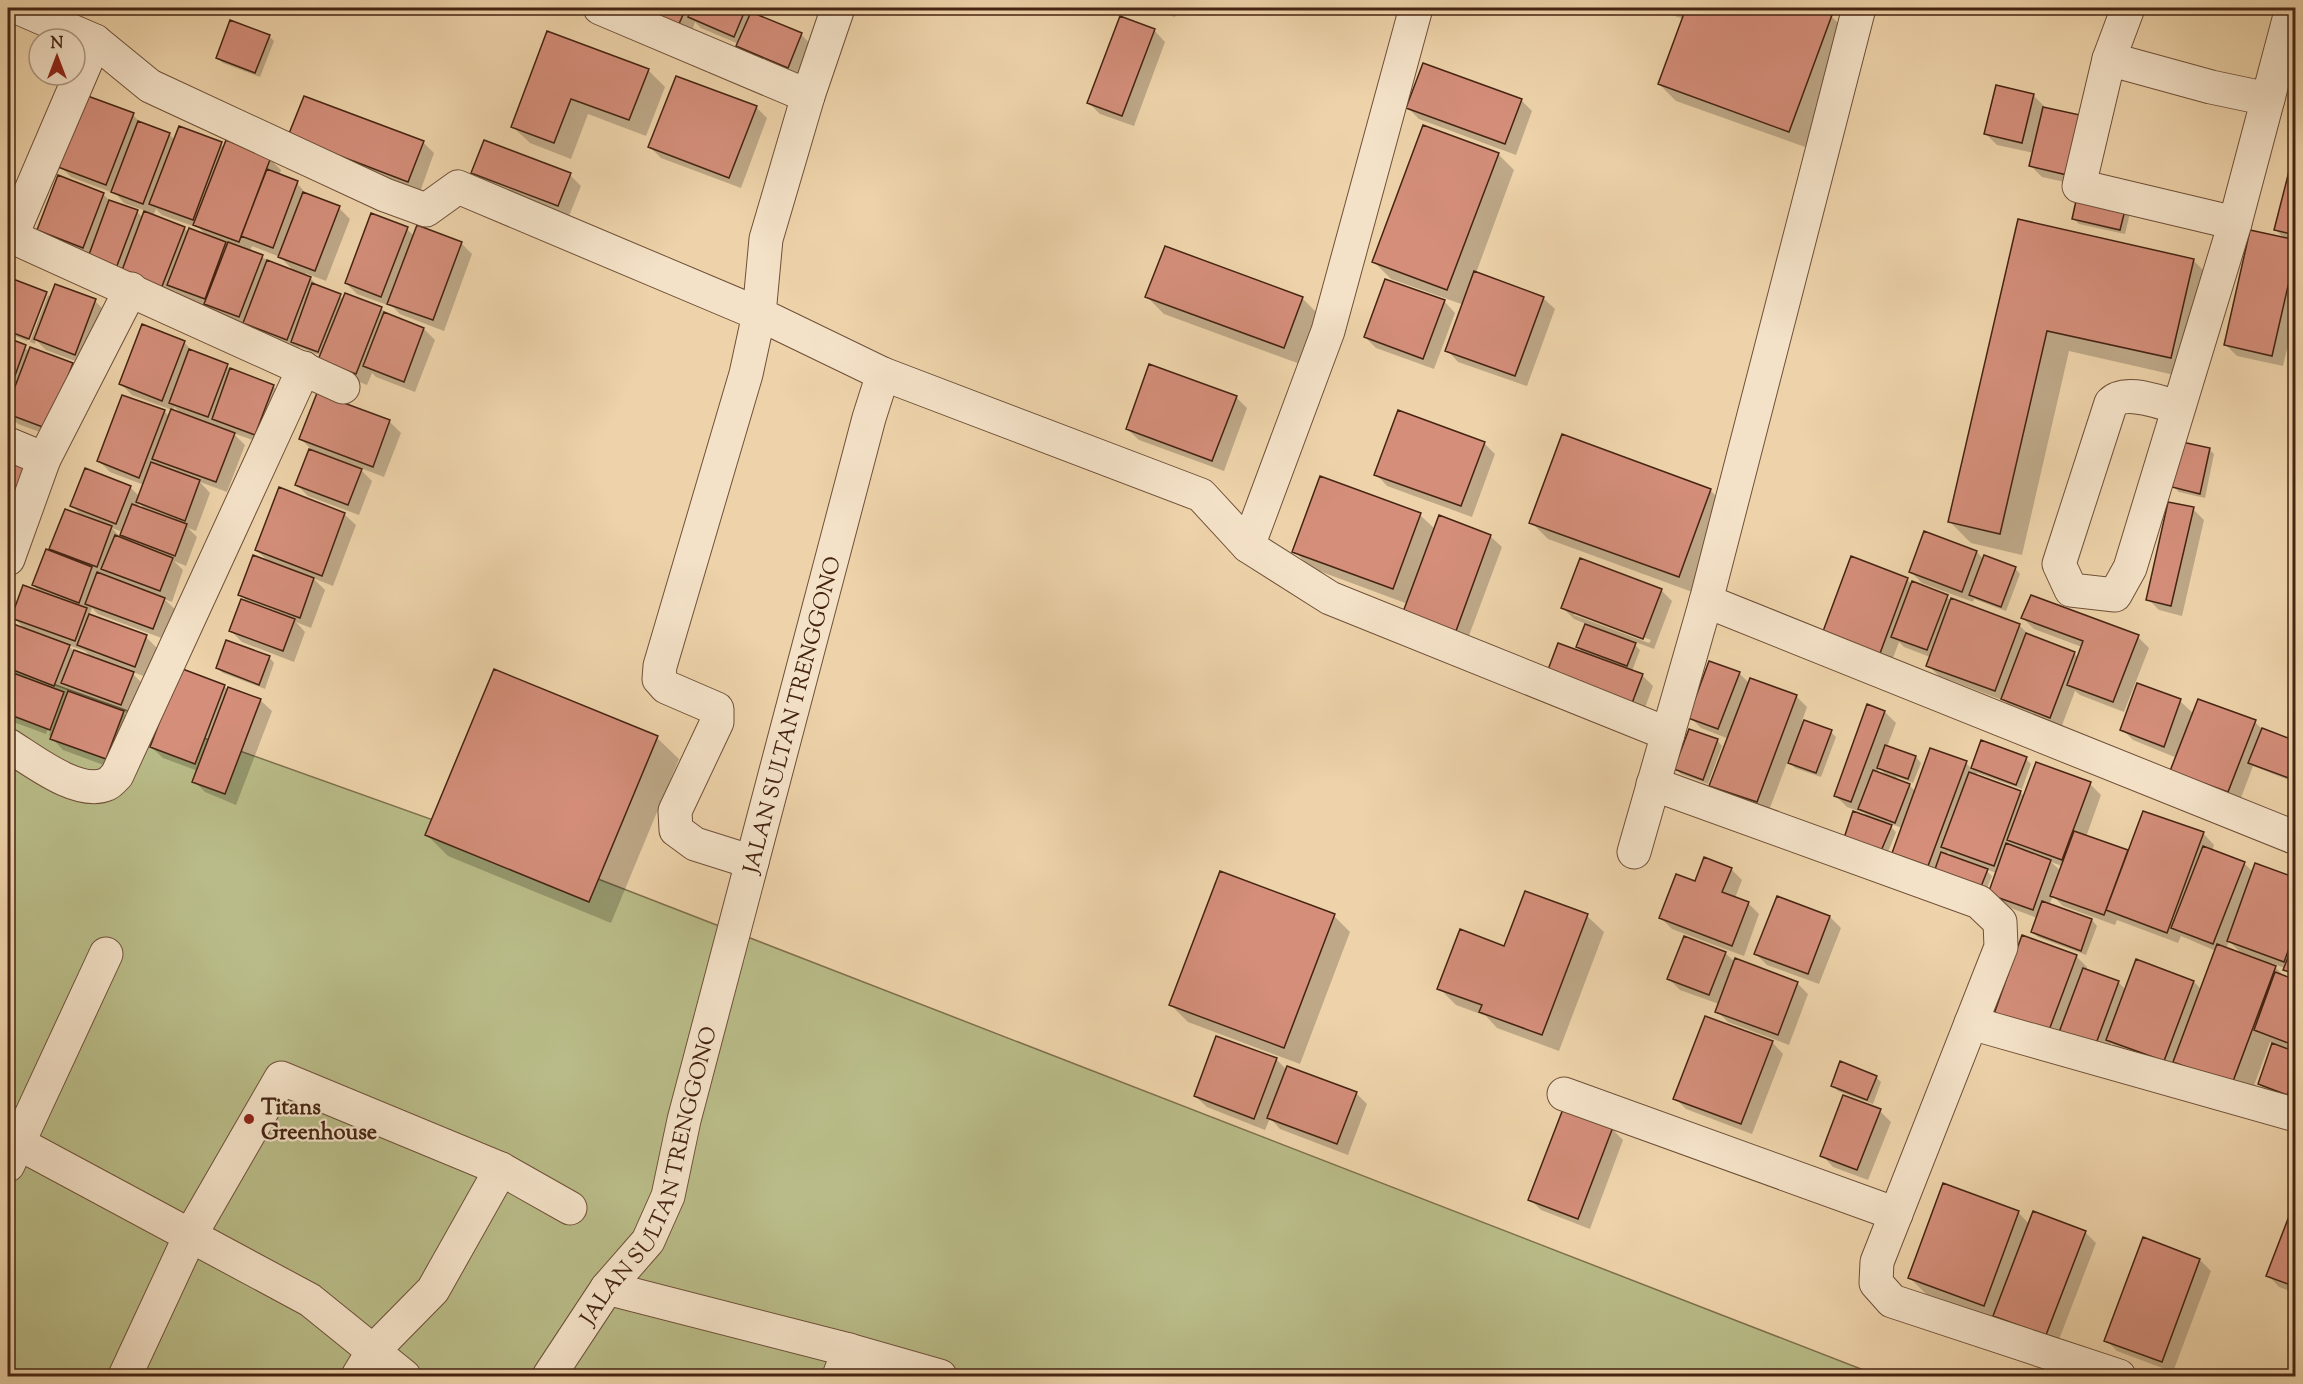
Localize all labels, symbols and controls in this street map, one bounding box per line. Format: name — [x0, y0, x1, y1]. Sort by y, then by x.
north arrow — [27, 27, 87, 87]
text: N — [51, 33, 64, 56]
street label: JALAN SULTAN TRENGGONO — [736, 553, 851, 878]
street label: JALAN SULTAN TRENGGONO — [573, 1023, 727, 1333]
place label: Titans Greenhouse — [261, 1093, 377, 1150]
marker: Titans Greenhouse — [242, 1112, 256, 1126]

